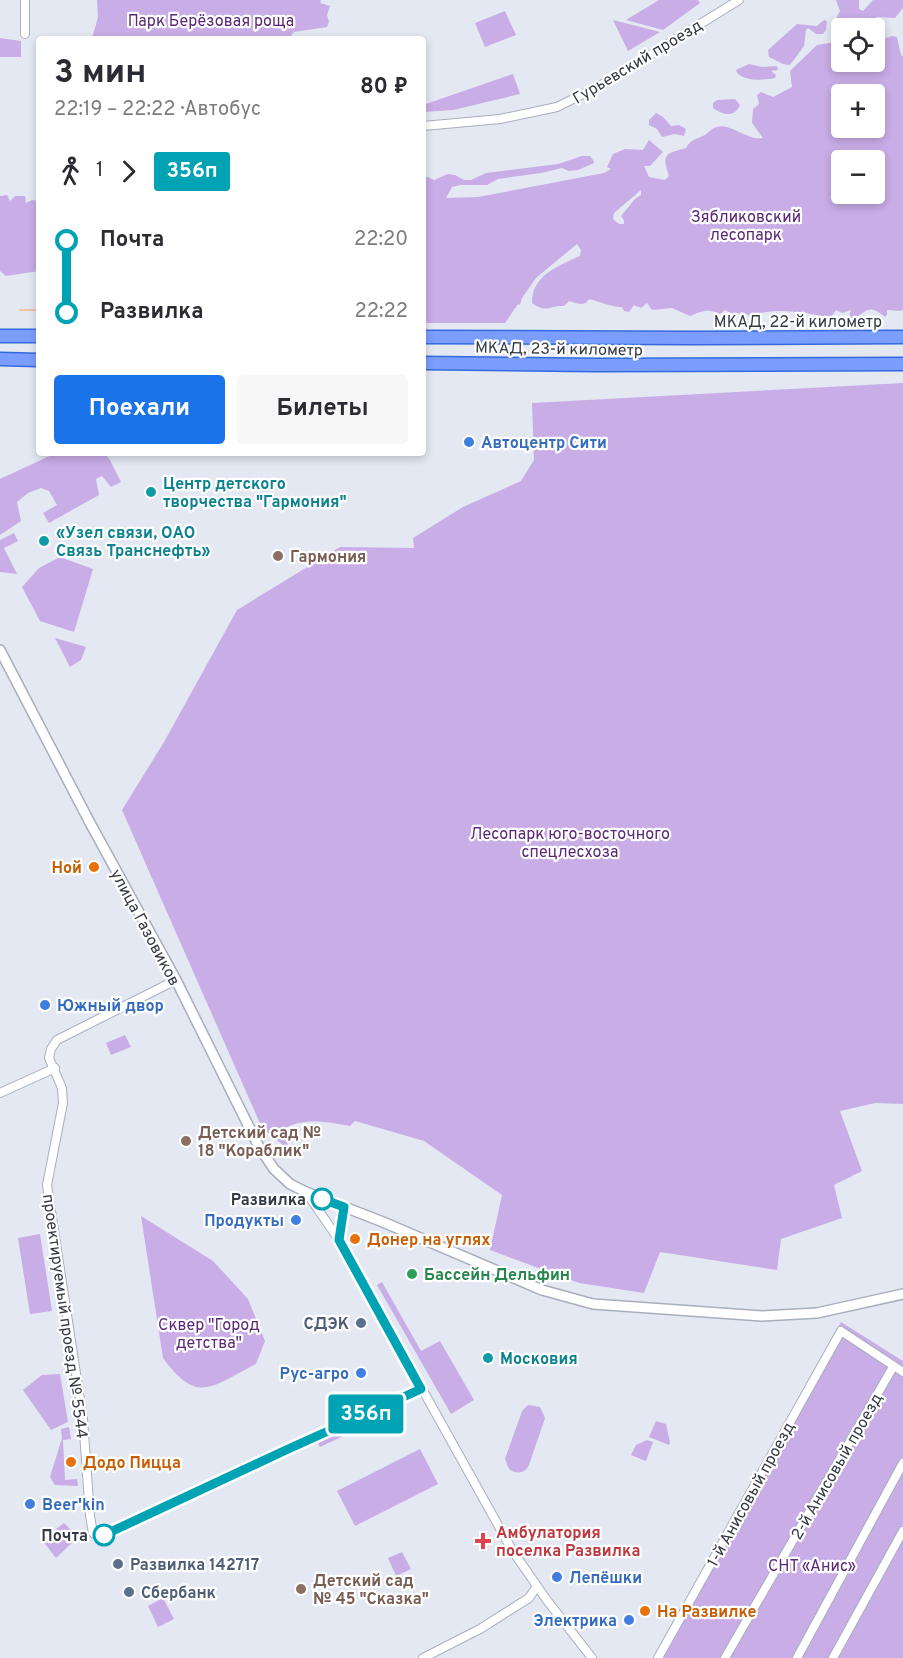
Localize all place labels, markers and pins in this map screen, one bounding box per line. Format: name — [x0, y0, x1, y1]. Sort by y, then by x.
place label: Автоцентр Сити — [481, 434, 607, 454]
marker: Автоцентр Сити — [462, 435, 476, 449]
place label: Центр детского творчества "Гармония" — [163, 475, 346, 513]
marker: Центр детского творчества "Гармония" — [144, 485, 158, 499]
place label: «Узел связи, ОАО Связь Транснефть» — [56, 524, 211, 562]
marker: «Узел связи, ОАО Связь Транснефть» — [37, 534, 51, 548]
place label: Гармония — [290, 548, 366, 568]
marker: Гармония — [271, 549, 285, 563]
place label: Ной — [52, 859, 82, 879]
marker: Ной — [87, 860, 101, 874]
place label: Южный двор — [57, 997, 164, 1017]
marker: Южный двор — [38, 998, 52, 1012]
place label: Детский сад № 18 "Кораблик" — [198, 1124, 321, 1162]
marker: Детский сад № 18 "Кораблик" — [179, 1134, 193, 1148]
marker: Развилка — [311, 1188, 333, 1210]
place label: Развилка — [231, 1191, 306, 1211]
place label: Продукты — [204, 1212, 284, 1232]
marker: Продукты — [289, 1213, 303, 1227]
place label: Донер на углях — [367, 1231, 490, 1251]
marker: Донер на углях — [348, 1232, 362, 1246]
place label: Бассейн Дельфин — [424, 1266, 570, 1286]
marker: Бассейн Дельфин — [405, 1267, 419, 1281]
place label: СДЭК — [303, 1315, 349, 1335]
marker: СДЭК — [354, 1316, 368, 1330]
place label: Московия — [500, 1350, 578, 1370]
marker: Московия — [481, 1351, 495, 1365]
place label: Рус-агро — [280, 1365, 349, 1385]
marker: Рус-агро — [354, 1366, 368, 1380]
place label: Додо Пицца — [83, 1454, 181, 1474]
marker: Додо Пицца — [64, 1455, 78, 1469]
place label: Beer'kin — [42, 1496, 105, 1516]
marker: Beer'kin — [23, 1497, 37, 1511]
marker: Почта — [93, 1524, 115, 1546]
place label: Амбулатория поселка Развилка — [496, 1524, 640, 1562]
place label: Почта — [41, 1527, 88, 1547]
marker: Амбулатория поселка Развилка — [474, 1532, 492, 1550]
place label: Развилка 142717 — [130, 1556, 259, 1576]
marker: Развилка 142717 — [111, 1557, 125, 1571]
place label: Лепёшки — [569, 1569, 642, 1589]
marker: Лепёшки — [550, 1570, 564, 1584]
place label: Детский сад № 45 "Сказка" — [313, 1572, 429, 1610]
marker: Детский сад № 45 "Сказка" — [294, 1582, 308, 1596]
place label: Сбербанк — [141, 1584, 216, 1604]
marker: Сбербанк — [122, 1585, 136, 1599]
place label: На Развилке — [657, 1603, 757, 1623]
marker: На Развилке — [638, 1604, 652, 1618]
place label: Электрика — [534, 1612, 617, 1632]
marker: Электрика — [622, 1613, 636, 1627]

